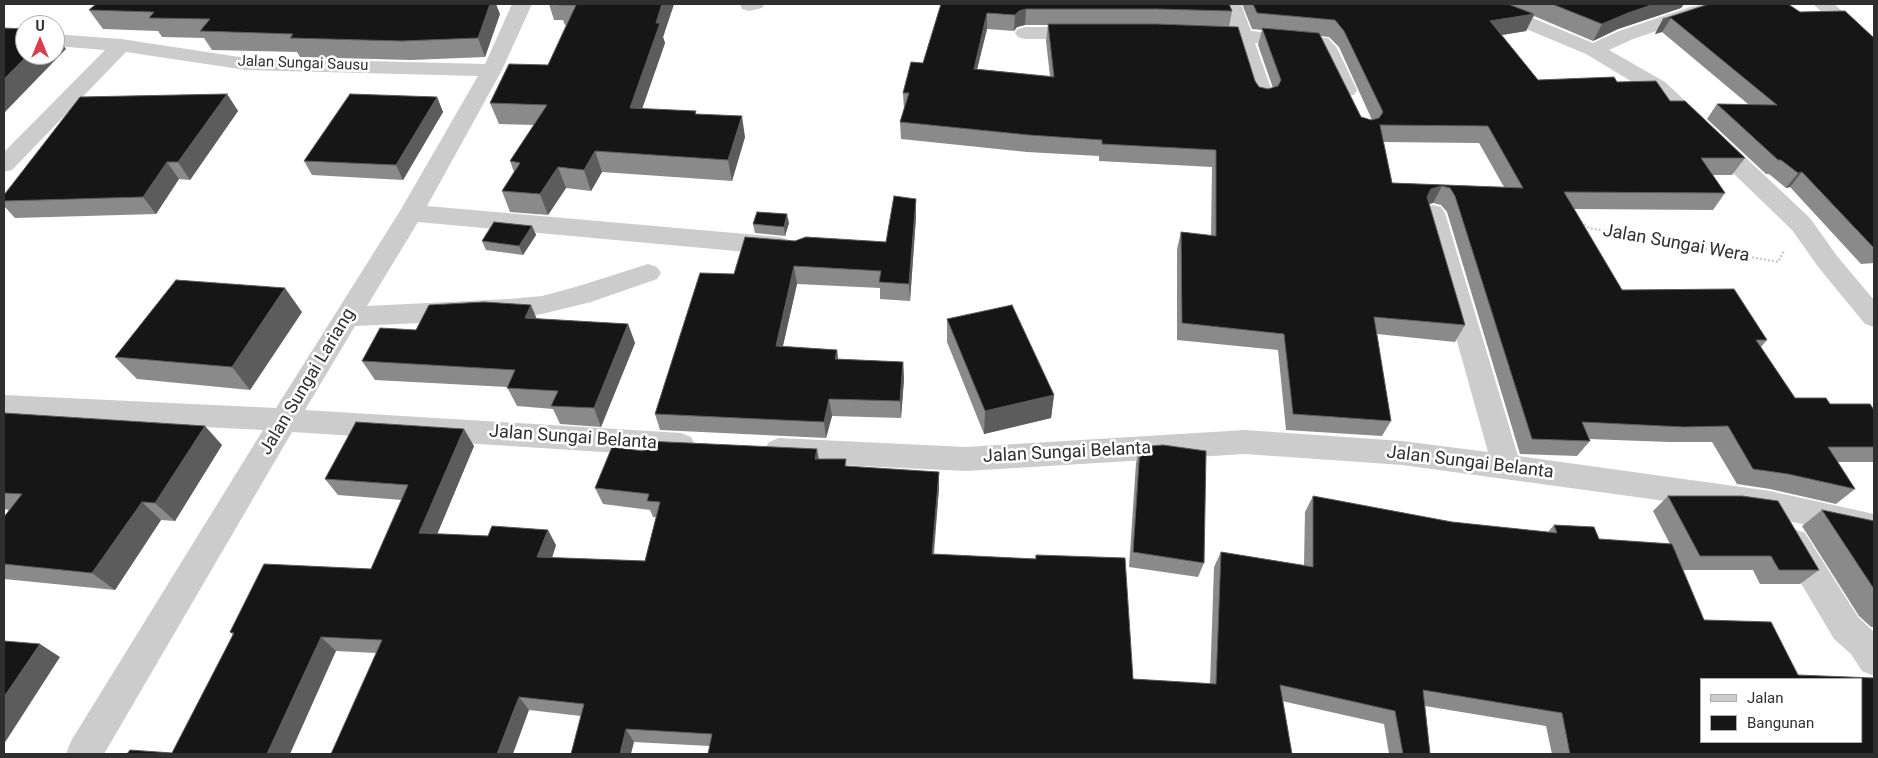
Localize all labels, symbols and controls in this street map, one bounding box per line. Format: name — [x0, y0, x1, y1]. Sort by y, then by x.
north arrow — [15, 15, 65, 65]
text: U — [35, 18, 45, 34]
street label: Jalan Sungai Sausu — [237, 53, 369, 75]
street label: Jalan Sungai Wera — [1601, 220, 1751, 268]
street label: Jalan Sungai Lariang — [256, 305, 360, 459]
street label: Jalan Sungai Belanta — [488, 421, 658, 455]
street label: Jalan Sungai Belanta — [982, 438, 1152, 468]
street label: Jalan Sungai Belanta — [1385, 442, 1555, 484]
legend — [1700, 678, 1863, 743]
text: Jalan — [1747, 689, 1784, 707]
text: Bangunan — [1747, 714, 1814, 732]

